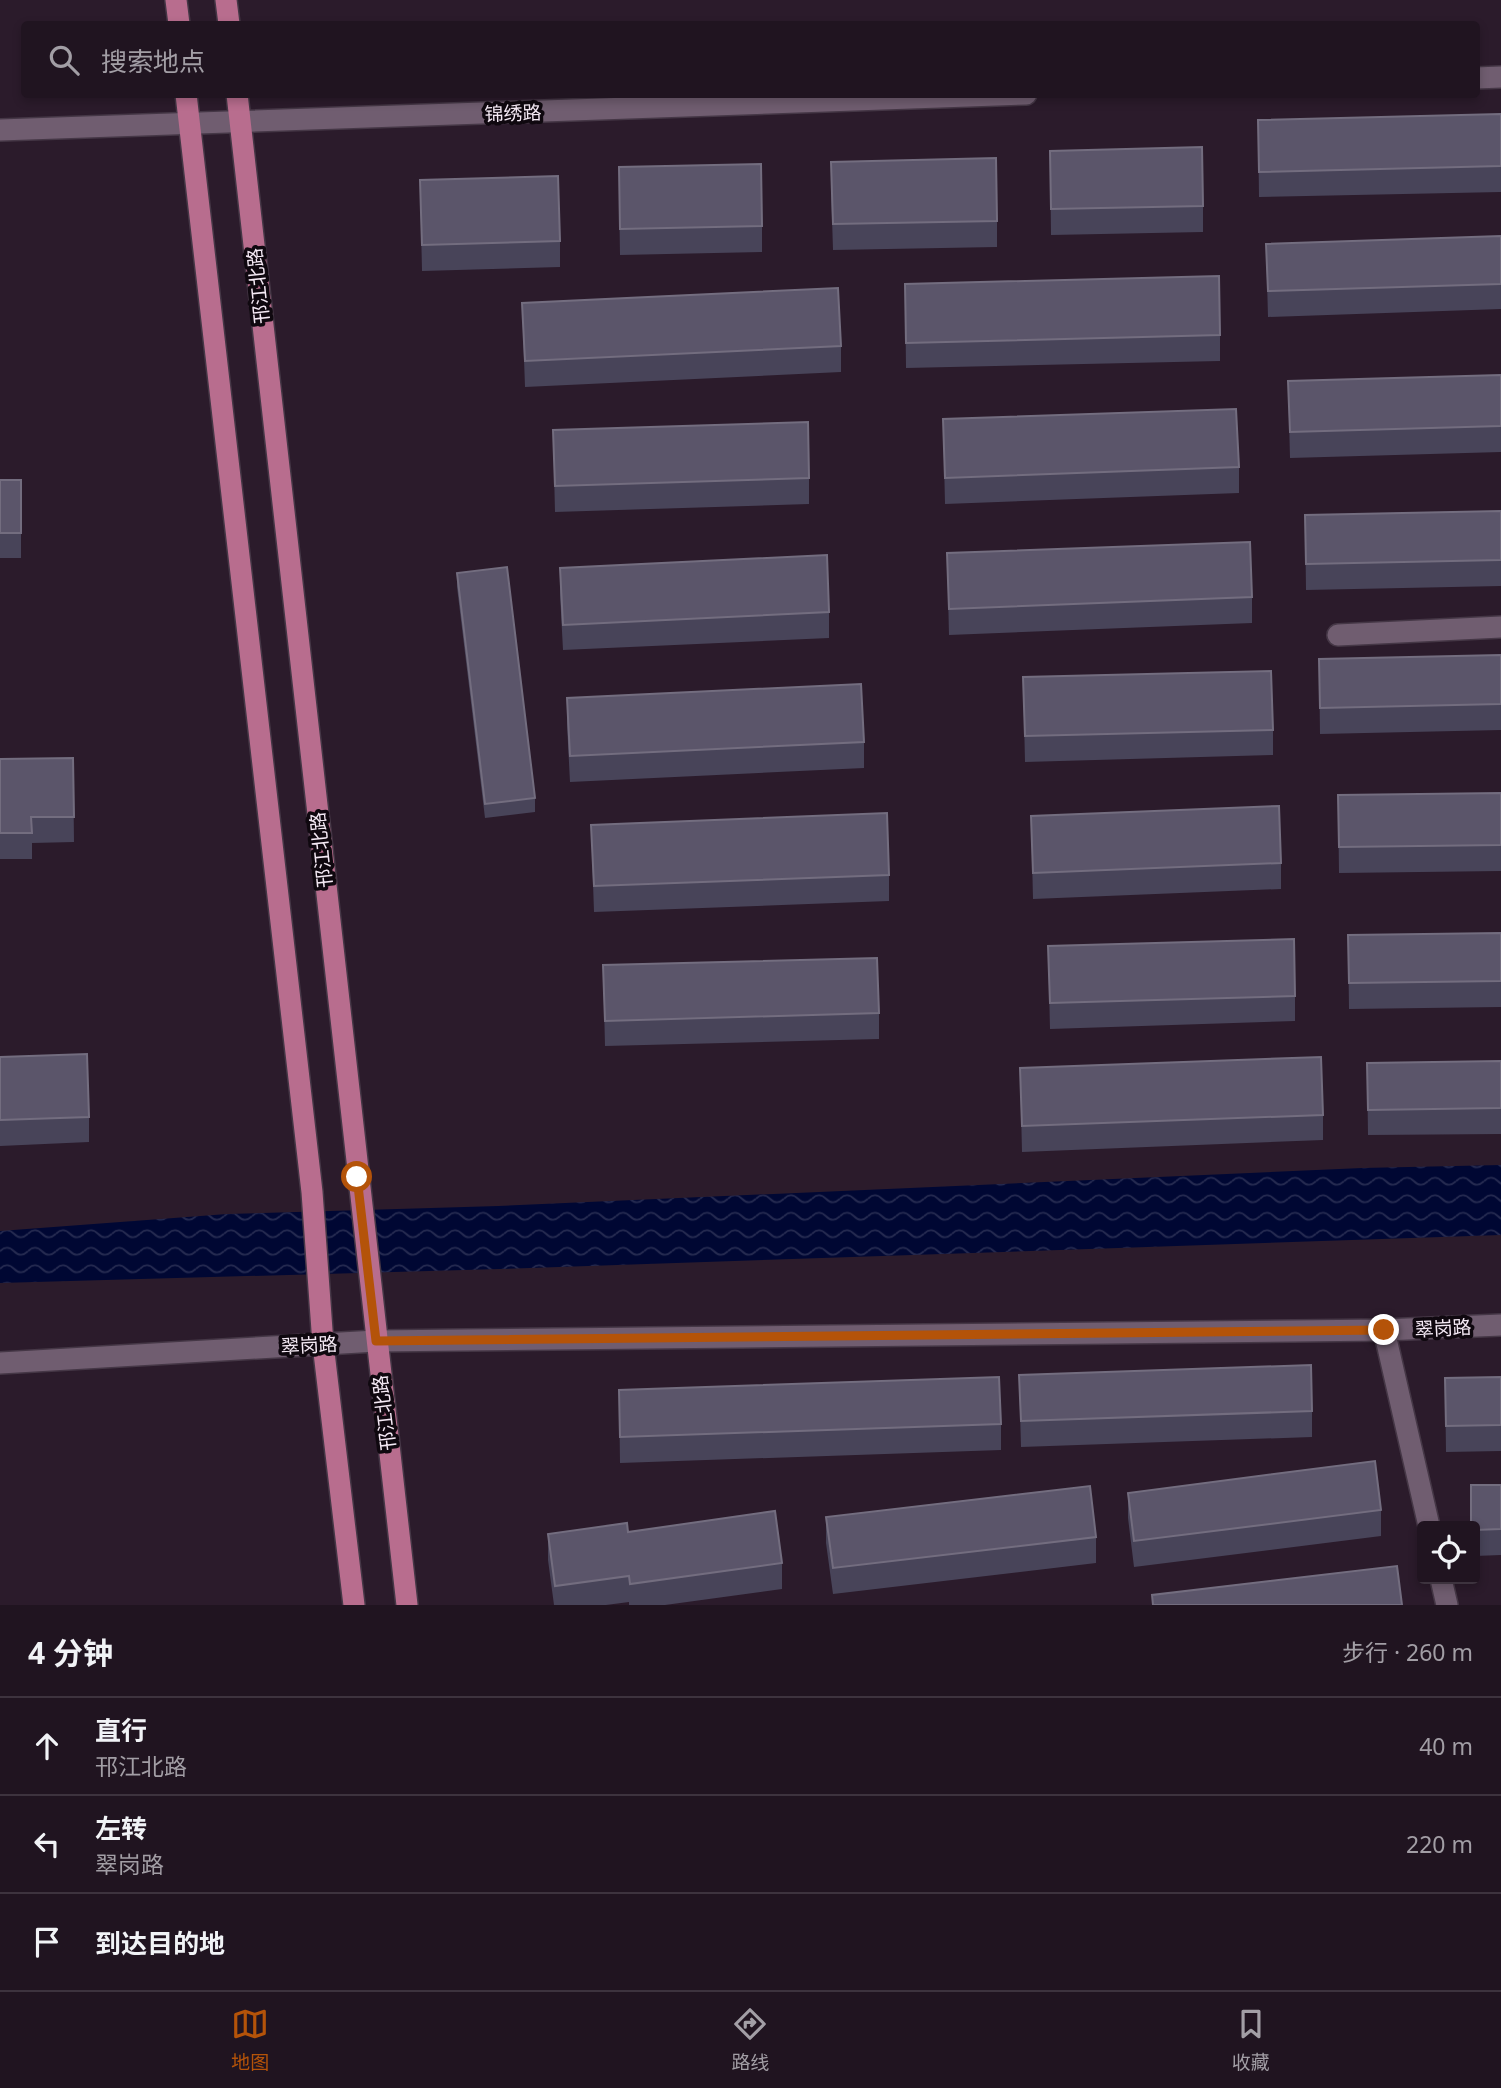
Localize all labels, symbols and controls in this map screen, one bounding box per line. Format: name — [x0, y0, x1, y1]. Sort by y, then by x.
search box — [21, 21, 1480, 98]
icon: search — [45, 41, 83, 79]
text: 搜索地点 — [101, 43, 205, 79]
street label: 锦绣路 — [484, 99, 542, 127]
street label: 邗江北路 — [241, 247, 275, 325]
street label: 邗江北路 — [304, 811, 338, 889]
route start — [341, 1161, 372, 1192]
route end — [1368, 1314, 1399, 1345]
street label: 翠岗路 — [1414, 1314, 1472, 1342]
street label: 翠岗路 — [280, 1331, 338, 1359]
street label: 邗江北路 — [366, 1374, 402, 1452]
map controls — [1417, 1521, 1480, 1584]
button: locate — [1417, 1521, 1480, 1584]
text: 4 分钟 — [28, 1632, 113, 1673]
text: 步行 · 260 m — [1342, 1636, 1473, 1668]
text: 直行 — [95, 1712, 147, 1748]
icon: ahead — [28, 1727, 66, 1765]
text: 40 m — [1419, 1730, 1473, 1762]
text: 邗江北路 — [95, 1750, 187, 1782]
text: 左转 — [95, 1810, 147, 1846]
icon: left — [28, 1825, 66, 1863]
text: 220 m — [1406, 1828, 1473, 1860]
text: 翠岗路 — [95, 1848, 164, 1880]
icon: arrive — [28, 1923, 66, 1961]
text: 到达目的地 — [95, 1925, 225, 1961]
tab: 地图 — [231, 2005, 269, 2075]
tab: 路线 — [731, 2005, 770, 2075]
tab: 收藏 — [1232, 2005, 1270, 2075]

